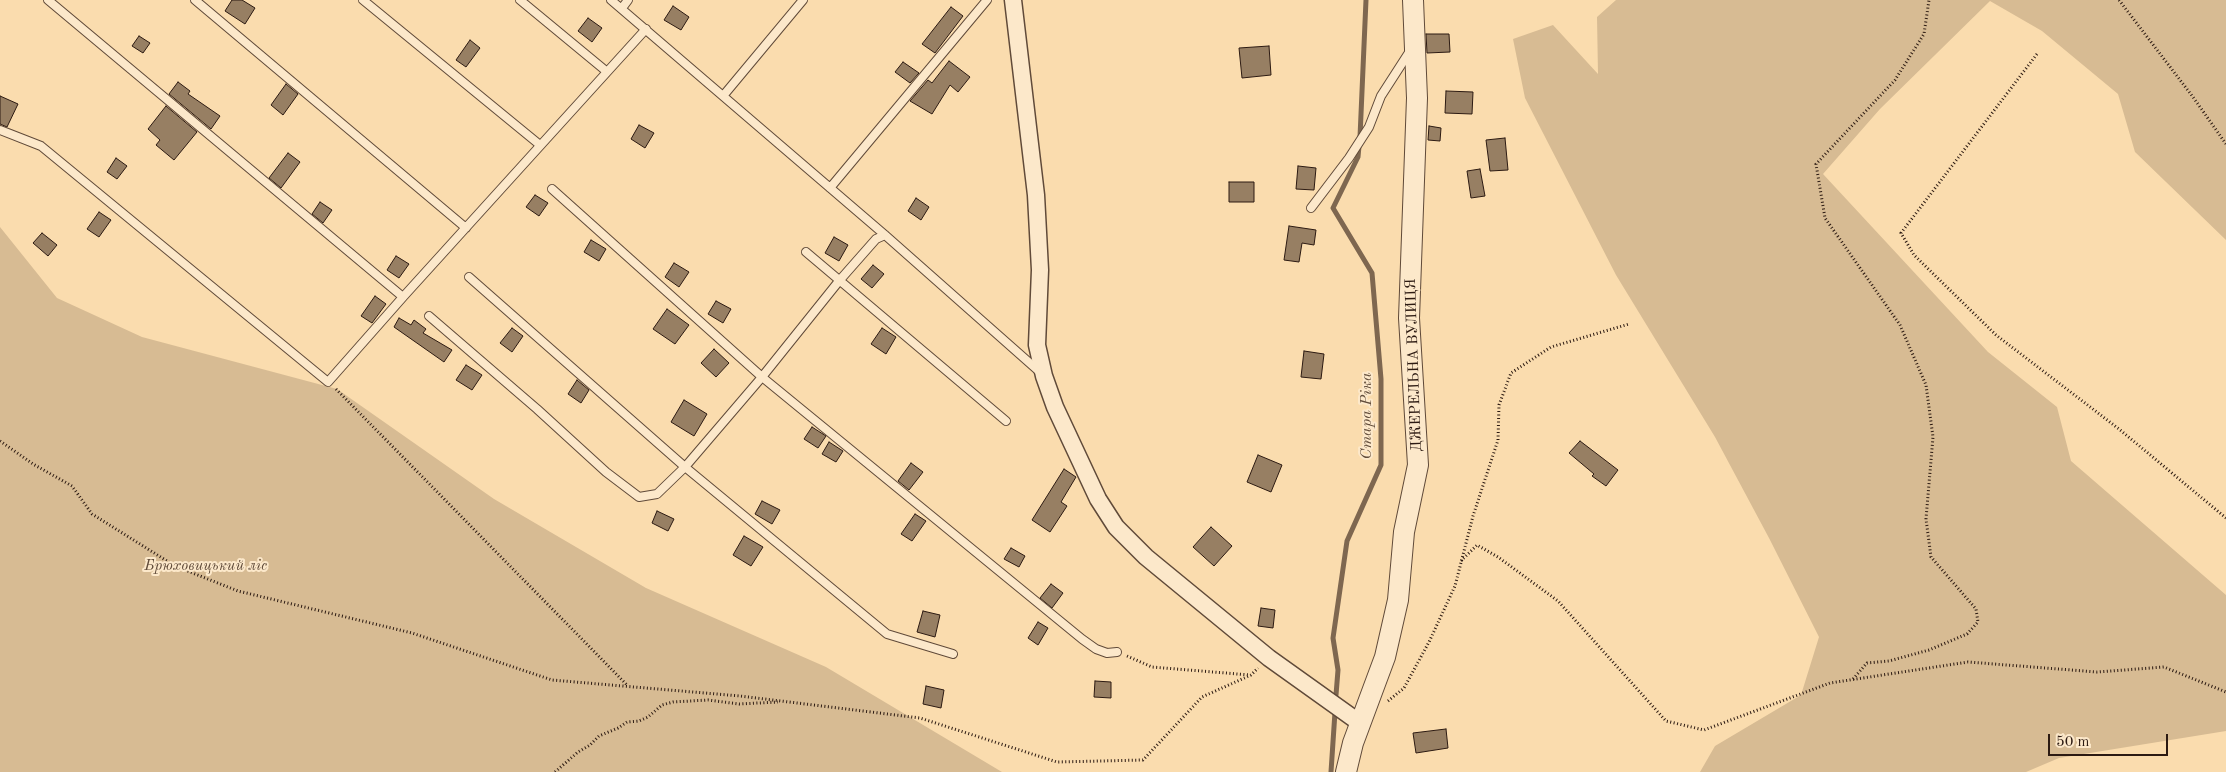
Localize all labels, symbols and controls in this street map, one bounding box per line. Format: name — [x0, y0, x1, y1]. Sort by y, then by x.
street label: ДЖЕРЕЛЬНА ВУЛИЦЯ — [1402, 278, 1426, 452]
water label: Стара Ріка — [1357, 372, 1377, 460]
park label: Брюховицький ліс — [145, 557, 267, 575]
scale bar — [2051, 724, 2171, 756]
text: 50 m — [2056, 735, 2090, 750]

